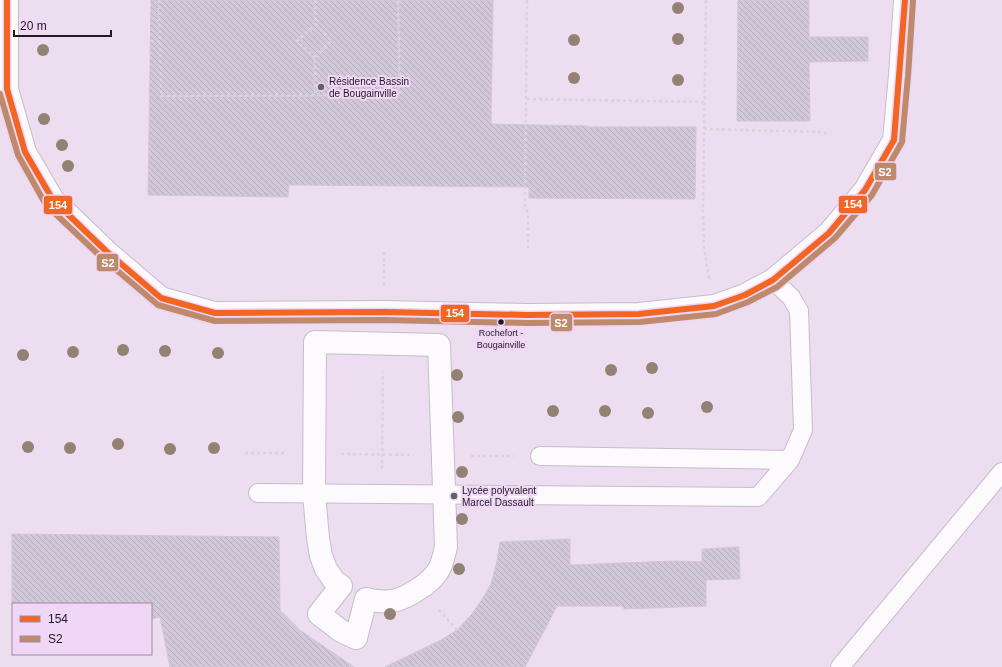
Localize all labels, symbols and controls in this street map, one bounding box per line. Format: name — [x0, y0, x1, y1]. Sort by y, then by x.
scale bar — [14, 12, 111, 38]
text: 20 m — [20, 19, 47, 33]
place label: Résidence Bassin de Bougainville — [329, 76, 409, 99]
marker: Résidence Bassin de Bougainville — [316, 82, 326, 92]
line badge: S2 — [874, 162, 897, 181]
text: S2 — [878, 166, 892, 178]
line badge: 154 — [43, 195, 73, 215]
line badge: 154 — [838, 195, 868, 214]
text: 154 — [844, 198, 863, 210]
text: 154 — [49, 199, 68, 211]
line badge: S2 — [96, 253, 119, 272]
text: S2 — [101, 257, 115, 269]
line badge: 154 — [440, 304, 470, 323]
text: 154 — [446, 307, 465, 319]
line badge: S2 — [550, 313, 573, 332]
marker: Rochefort - Bougainville — [496, 317, 506, 327]
text: S2 — [554, 317, 568, 329]
place label: Rochefort - Bougainville — [477, 328, 525, 350]
place label: Lycée polyvalent Marcel Dassault — [462, 485, 536, 508]
marker: Lycée polyvalent Marcel Dassault — [449, 491, 459, 501]
legend — [12, 603, 152, 655]
text: 154 — [48, 612, 68, 626]
text: S2 — [48, 632, 63, 646]

